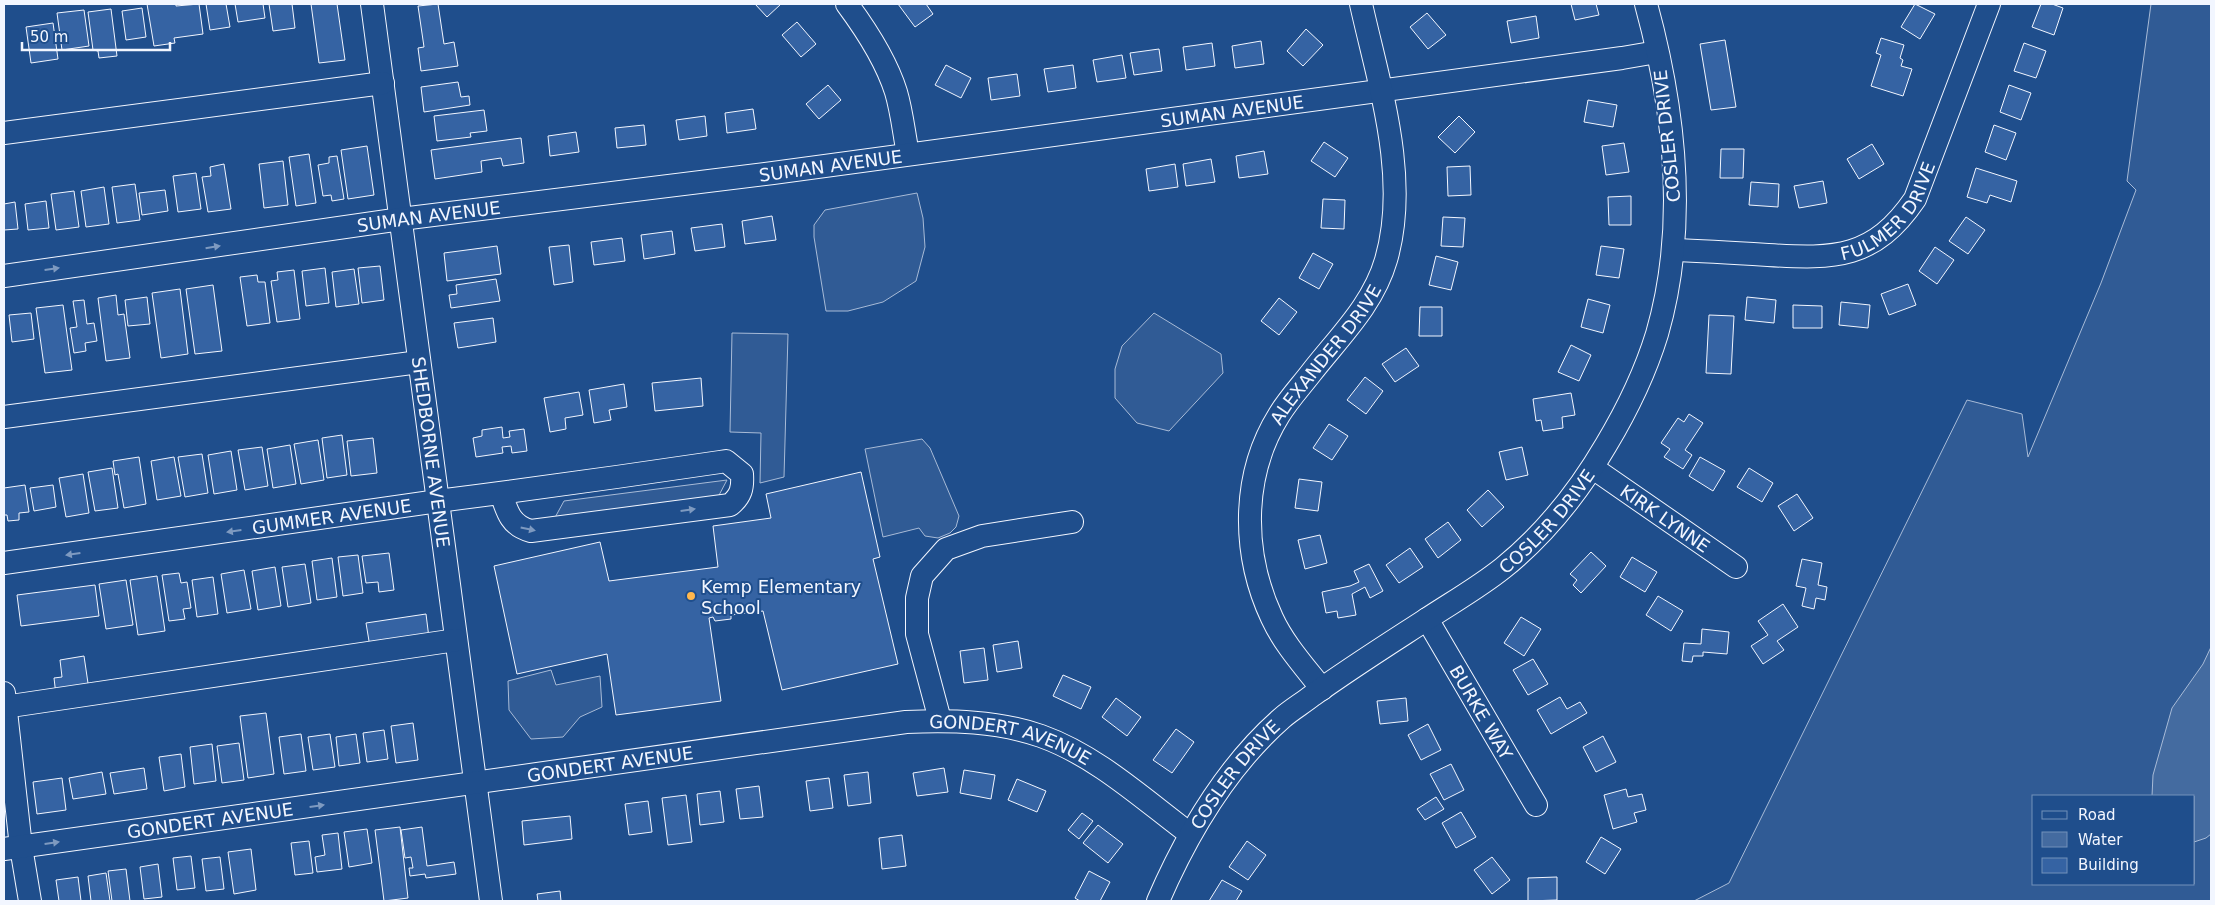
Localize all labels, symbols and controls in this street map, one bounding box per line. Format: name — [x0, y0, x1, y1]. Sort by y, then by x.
scale bar — [22, 20, 170, 52]
text: 50 m — [30, 28, 68, 46]
street label: COSLER DRIVE — [1650, 69, 1684, 203]
street label: SUMAN AVENUE — [1159, 91, 1305, 131]
street label: SUMAN AVENUE — [758, 145, 904, 185]
street label: FULMER DRIVE — [1838, 159, 1939, 264]
street label: SUMAN AVENUE — [356, 196, 502, 236]
one-way arrow — [205, 242, 221, 250]
one-way arrow — [44, 265, 60, 273]
street label: ALEXANDER DRIVE — [1265, 281, 1385, 428]
street label: SHEDBORNE AVENUE — [408, 355, 455, 549]
street label: COSLER DRIVE — [1494, 465, 1598, 578]
street label: KIRK LYNNE — [1617, 480, 1714, 556]
street label: GUMMER AVENUE — [251, 494, 413, 538]
one-way arrow — [681, 506, 697, 514]
one-way arrow — [520, 525, 535, 533]
one-way arrow — [225, 527, 241, 535]
one-way arrow — [64, 550, 80, 558]
place label: Kemp Elementary School — [701, 576, 862, 618]
marker: Kemp Elementary School — [685, 590, 697, 602]
street label: BURKE WAY — [1446, 661, 1518, 764]
street label: GONDERT AVENUE — [929, 711, 1095, 769]
street label: COSLER DRIVE — [1186, 715, 1284, 833]
street label: GONDERT AVENUE — [526, 742, 695, 786]
legend — [2032, 795, 2195, 885]
street label: GONDERT AVENUE — [125, 798, 294, 842]
one-way arrow — [309, 802, 325, 810]
text: Road — [2078, 806, 2116, 824]
text: Water — [2078, 831, 2123, 849]
one-way arrow — [44, 838, 60, 846]
text: Building — [2078, 856, 2139, 874]

